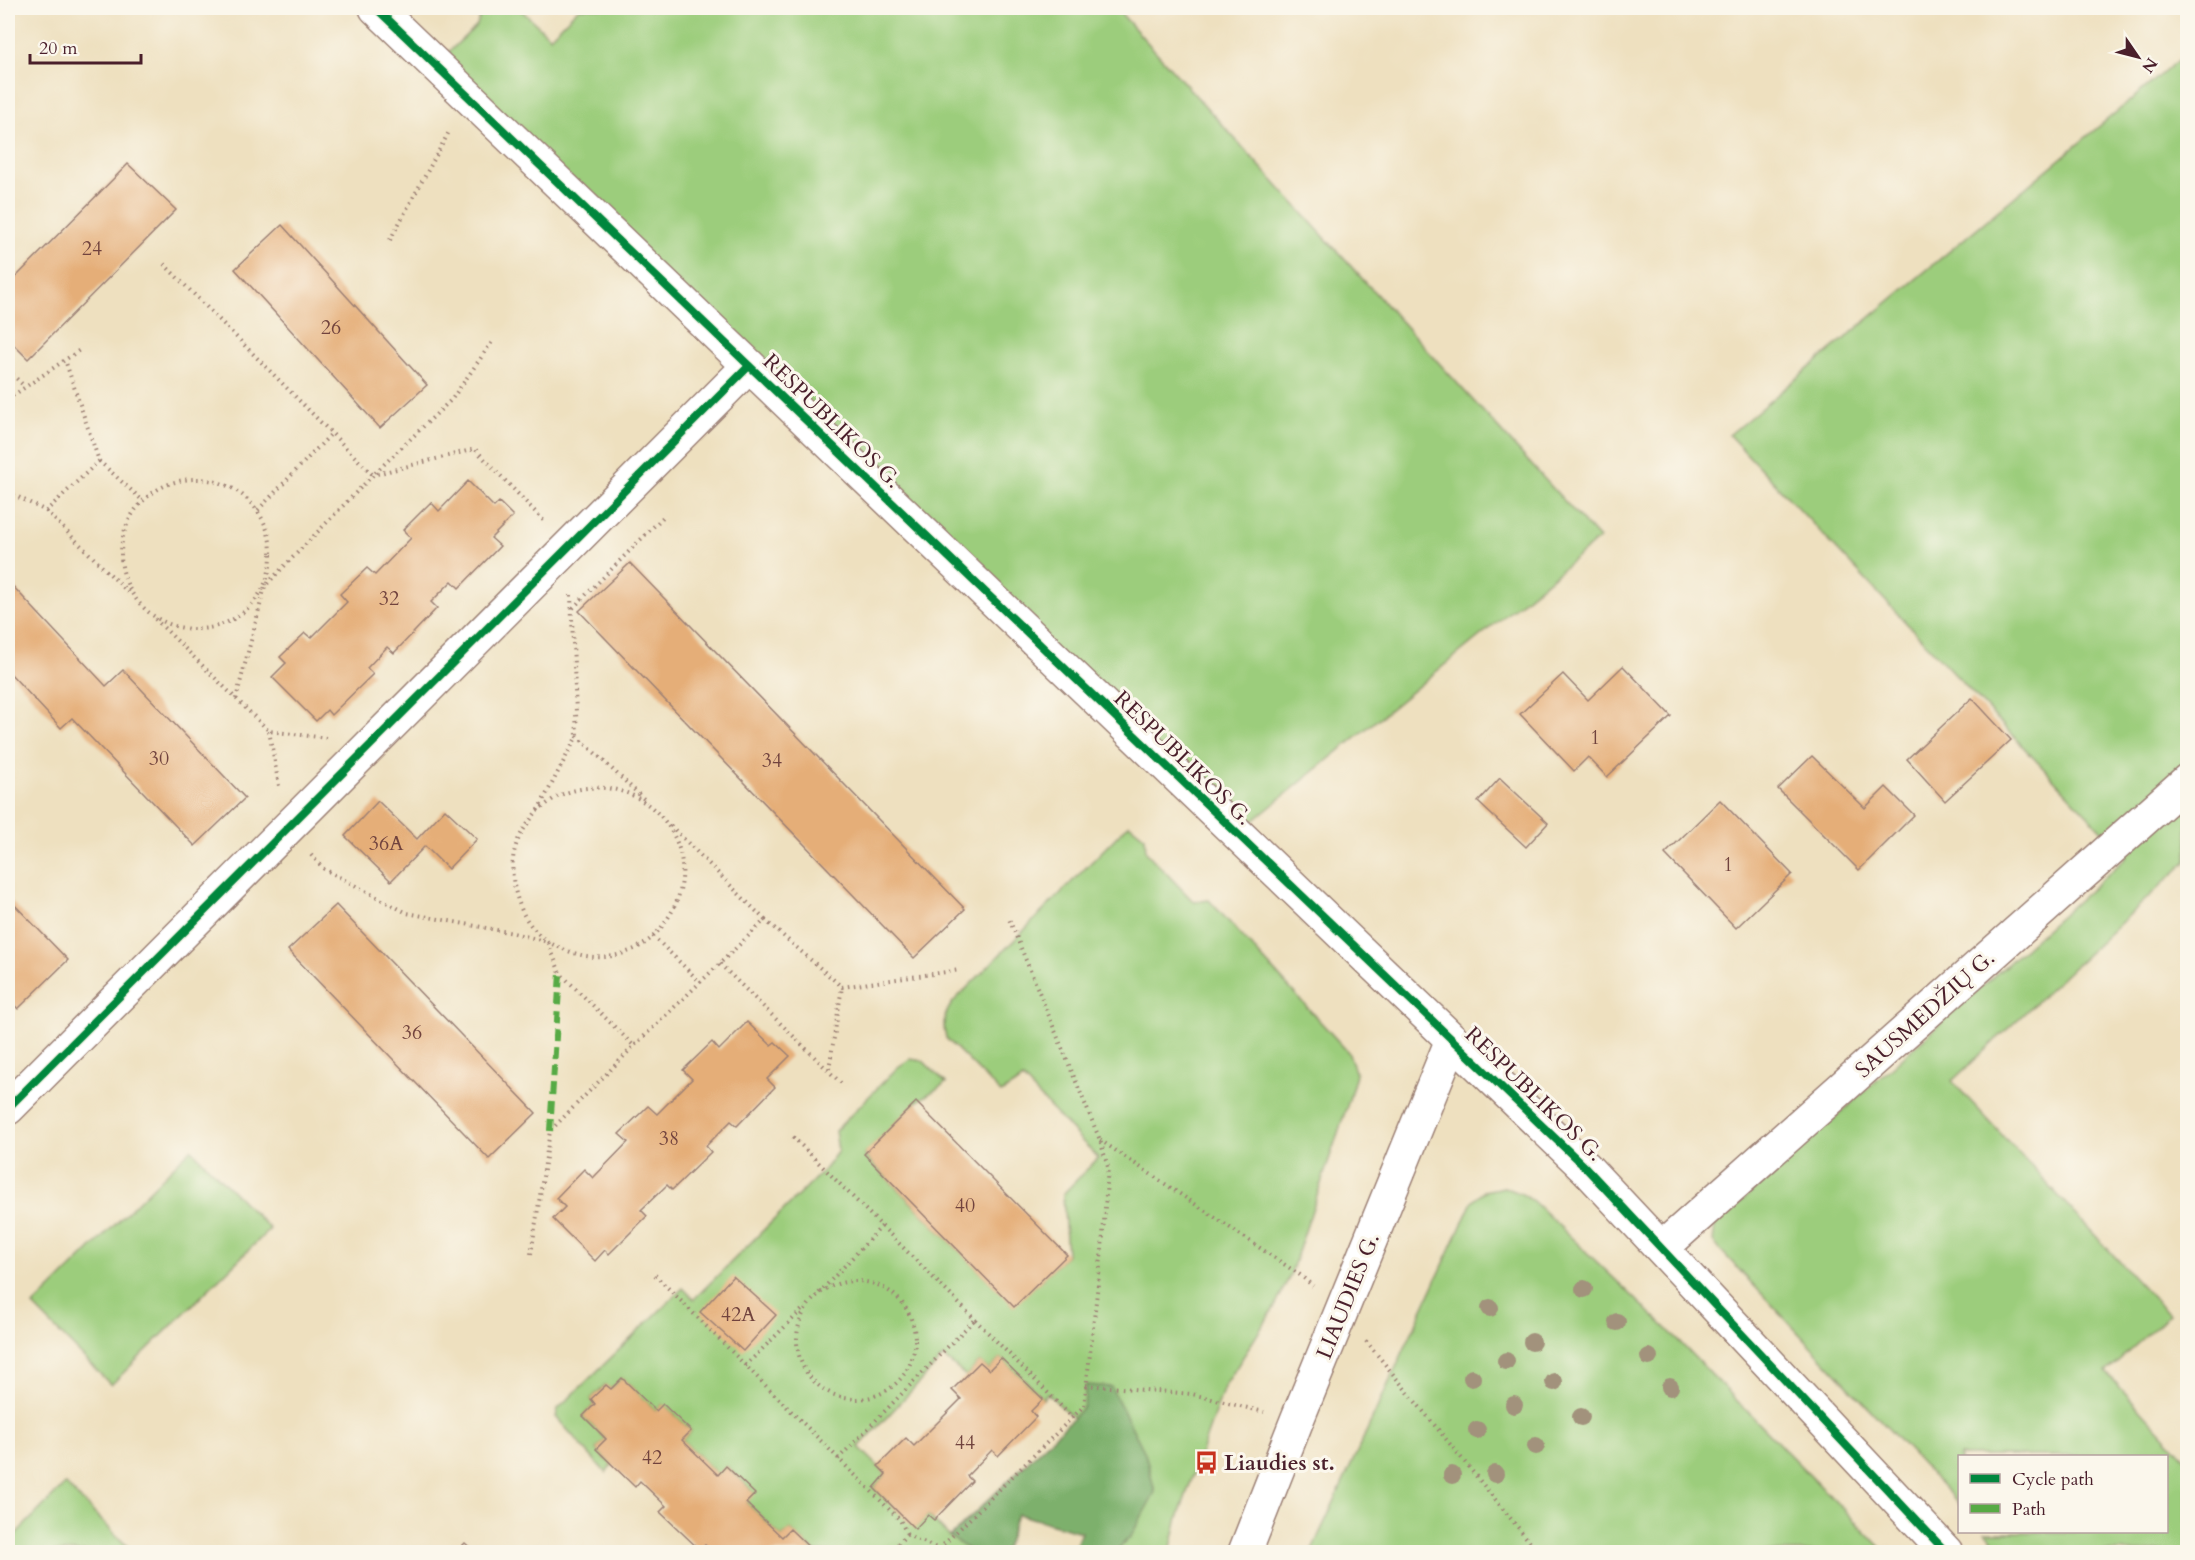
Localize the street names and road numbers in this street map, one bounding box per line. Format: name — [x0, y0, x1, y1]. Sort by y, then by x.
street label: RESPUBLIKOS G. — [756, 347, 908, 495]
street label: RESPUBLIKOS G. — [1107, 684, 1259, 832]
street label: SAUSMEDŽIŲ G. — [1849, 943, 2001, 1085]
street label: RESPUBLIKOS G. — [1458, 1020, 1610, 1168]
street label: LIAUDIES G. — [1309, 1229, 1387, 1363]

